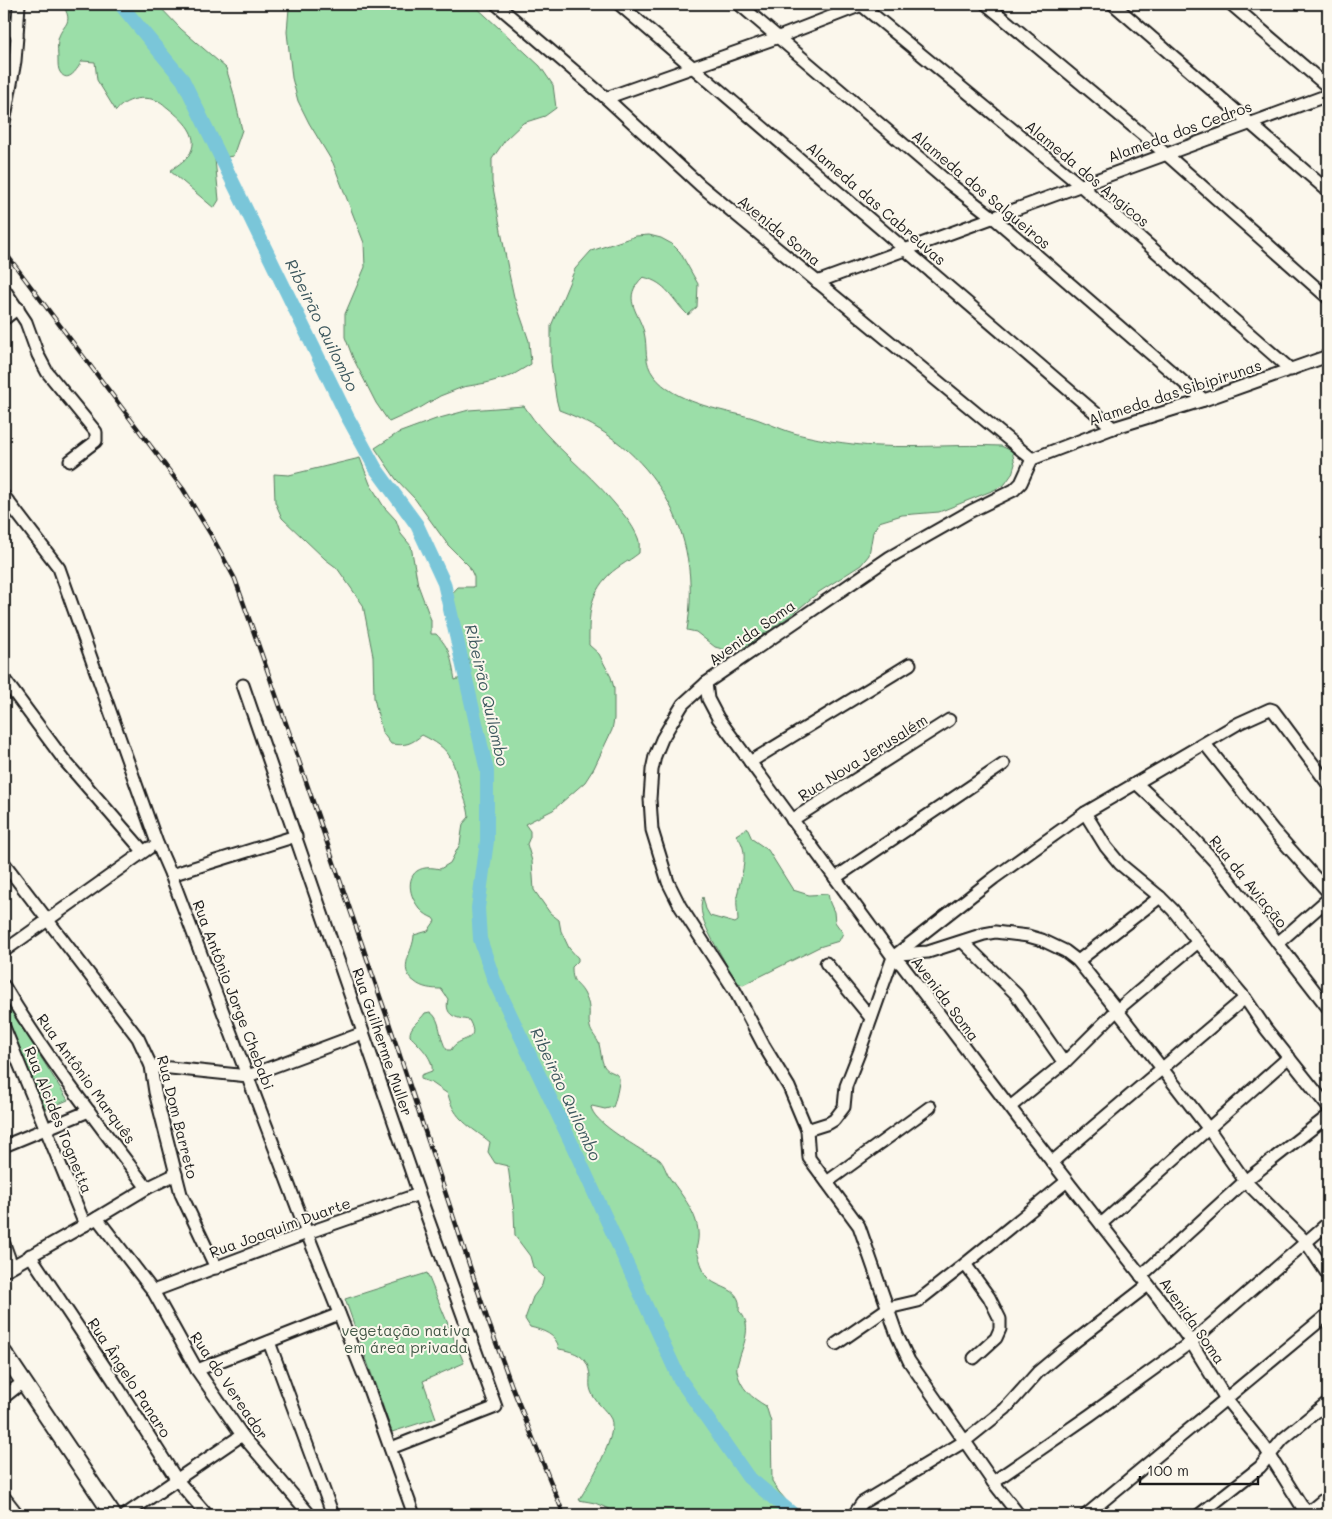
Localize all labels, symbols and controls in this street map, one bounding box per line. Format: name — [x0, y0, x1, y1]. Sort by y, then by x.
street label: Alameda dos Cedros — [1105, 96, 1255, 166]
street label: Alameda dos Angicos — [1022, 115, 1154, 231]
street label: Alameda dos Salgueiros — [908, 125, 1055, 253]
street label: Alameda das Cabreuvas — [803, 137, 951, 269]
street label: Avenida Soma — [734, 191, 825, 270]
water label: Ribeirão Quilombo — [281, 255, 364, 395]
street label: Alameda das Sibipirunas — [1086, 355, 1264, 430]
street label: Avenida Soma — [704, 595, 799, 669]
water label: Ribeirão Quilombo — [461, 622, 514, 768]
street label: Rua Nova Jerusalém — [794, 709, 931, 805]
street label: Rua da Aviação — [1205, 831, 1292, 932]
street label: Rua Antônio Jorge Chebabi — [188, 897, 279, 1092]
street label: Avenida Soma — [907, 952, 984, 1045]
street label: Rua Guilherme Muller — [348, 965, 418, 1118]
street label: Rua Antônio Marquês — [33, 1009, 141, 1148]
water label: Ribeirão Quilombo — [526, 1024, 607, 1164]
street label: Rua Alcides Tognetta — [20, 1043, 98, 1196]
street label: Rua Dom Barreto — [153, 1053, 203, 1181]
street label: Rua Joaquim Duarte — [206, 1192, 353, 1262]
street label: Avenida Soma — [1156, 1273, 1230, 1368]
street label: Rua Ângelo Panaro — [84, 1314, 176, 1441]
park label: vegetação nativa em área privada — [341, 1320, 471, 1357]
street label: Rua do Vereador — [186, 1328, 273, 1443]
scale bar — [1140, 1454, 1257, 1486]
text: 100 m — [1147, 1460, 1189, 1480]

